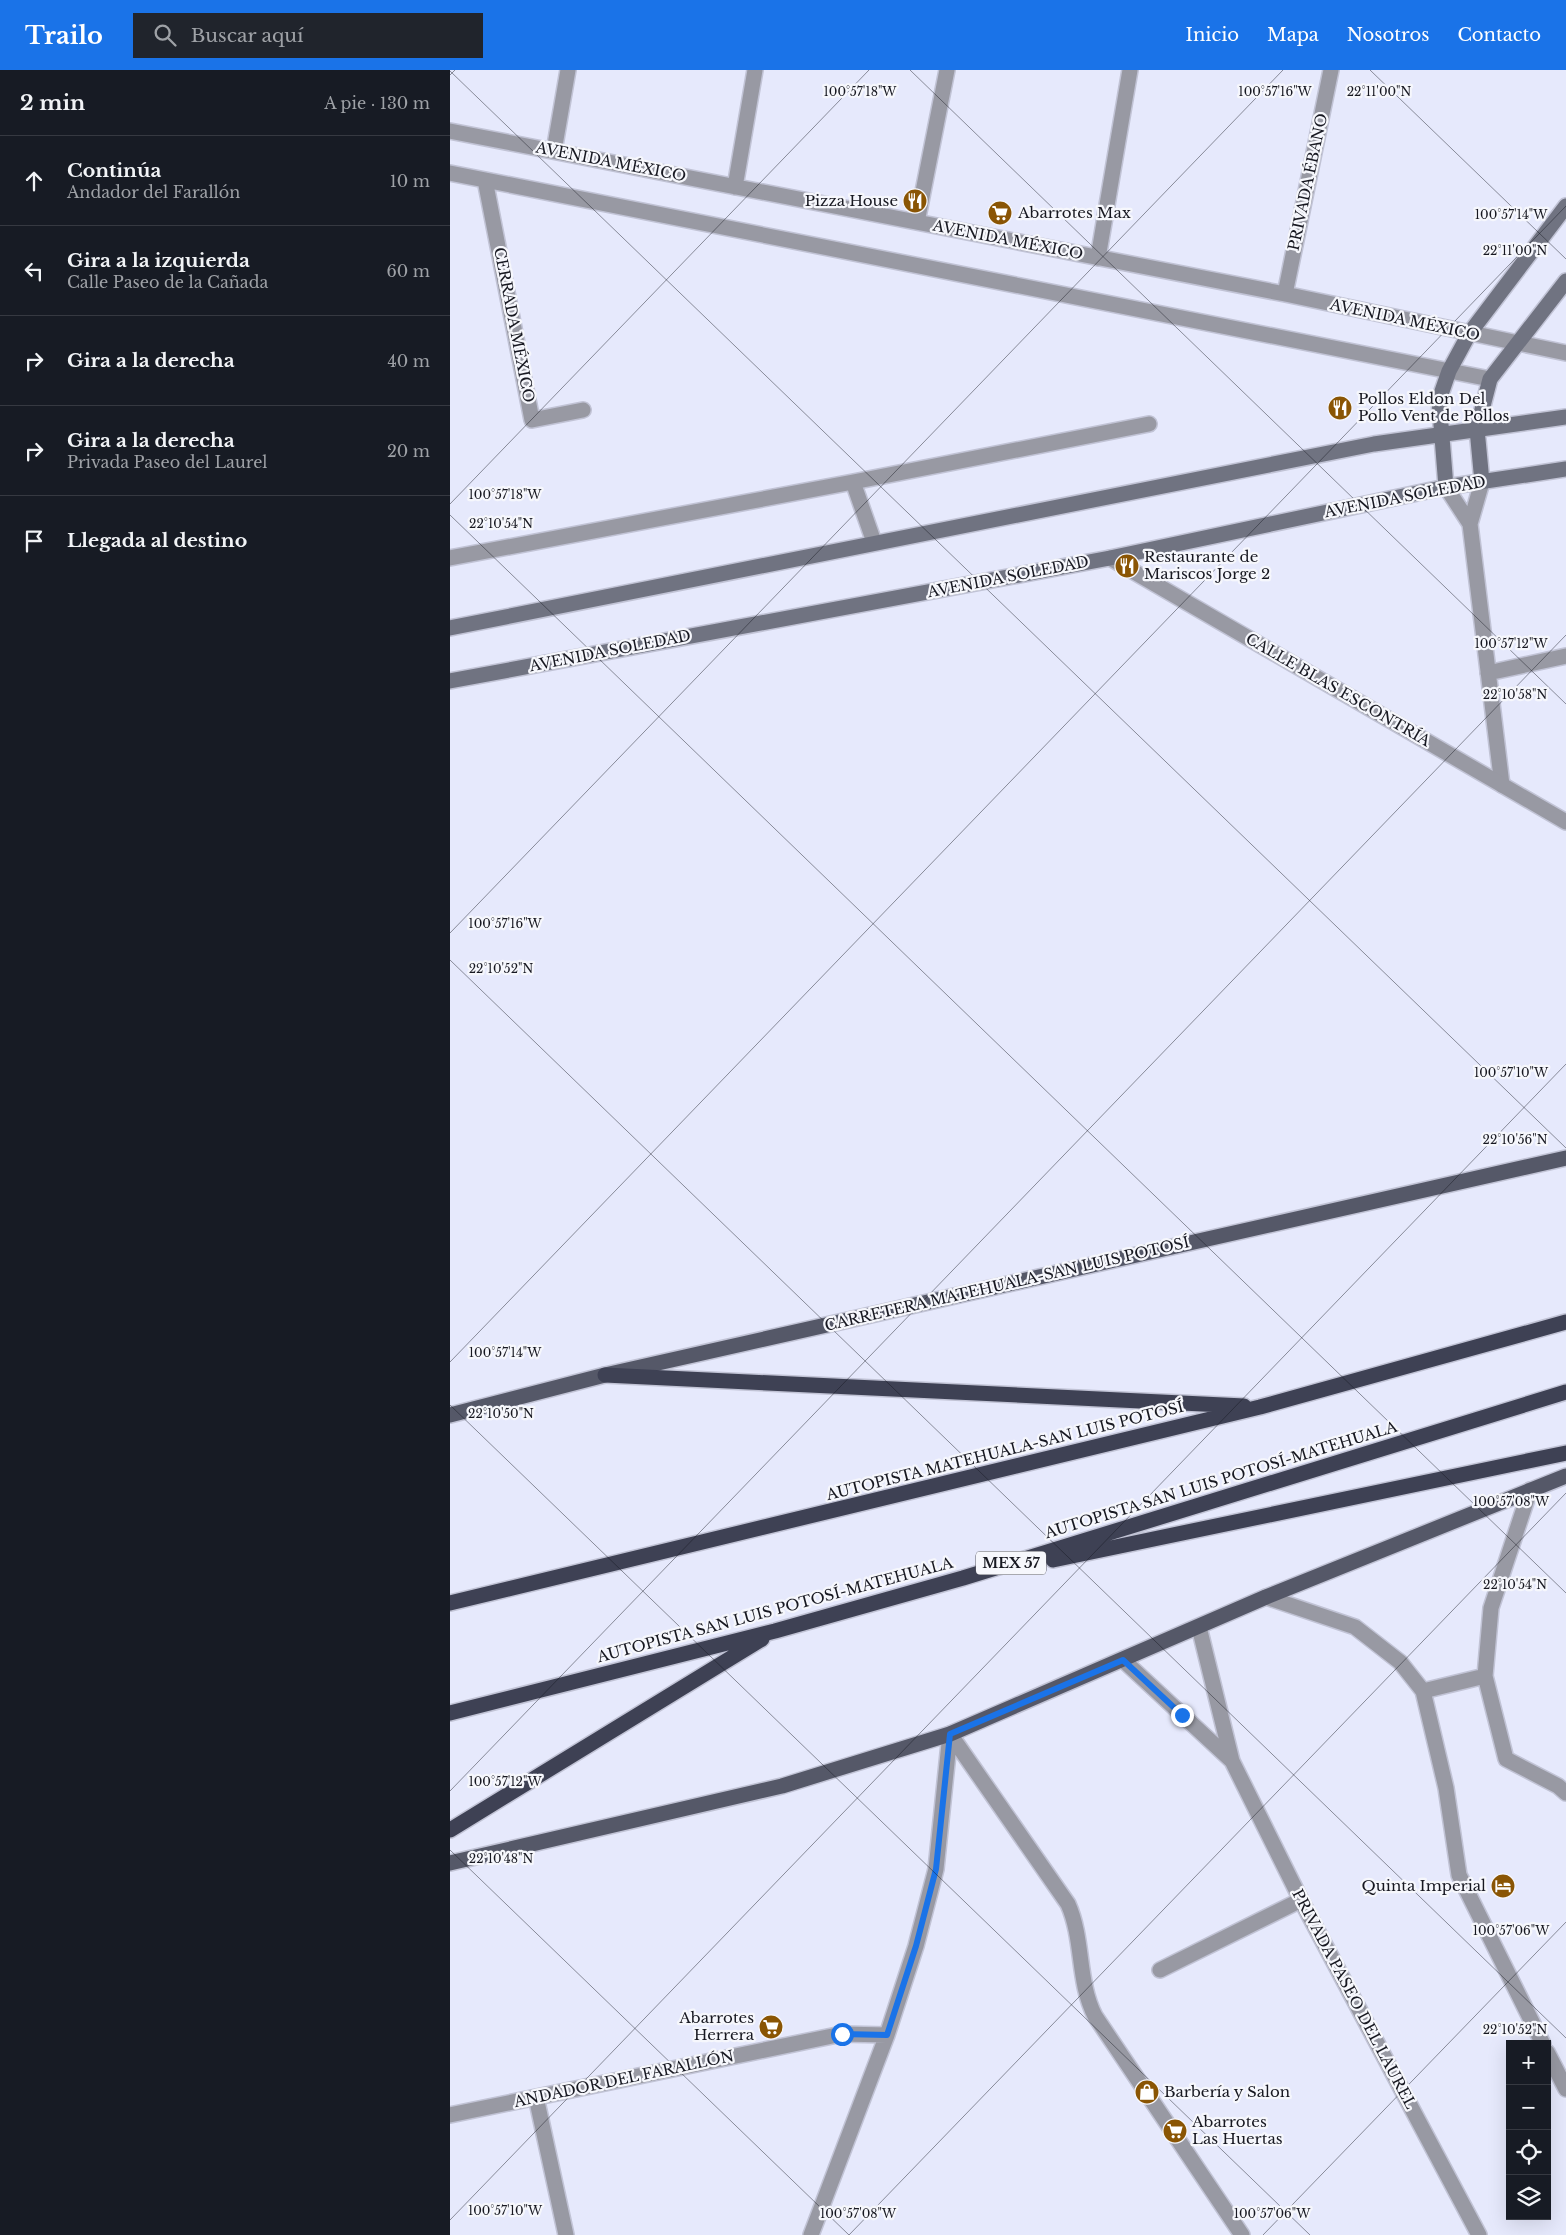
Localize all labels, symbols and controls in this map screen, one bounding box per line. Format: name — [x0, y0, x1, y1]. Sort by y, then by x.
search box — [133, 13, 483, 58]
text: Trailo — [25, 21, 103, 50]
icon: search — [151, 21, 179, 49]
text: Buscar aquí — [191, 24, 304, 47]
text: Inicio — [1185, 24, 1239, 46]
text: Mapa — [1267, 24, 1319, 46]
text: Nosotros — [1347, 24, 1429, 46]
text: Contacto — [1457, 24, 1541, 46]
text: 100°57'18"W — [824, 84, 897, 99]
text: 100°57'16"W — [1238, 84, 1313, 99]
text: 22°11'00"N — [1347, 84, 1411, 99]
text: 2 min — [20, 90, 85, 116]
text: A pie · 130 m — [324, 93, 430, 113]
street label: PRIVADA ÉBANO — [1284, 111, 1331, 252]
street label: AVENIDA MÉXICO — [533, 137, 688, 185]
text: Continúa — [67, 159, 161, 182]
icon: ahead — [20, 167, 48, 195]
text: 10 m — [390, 171, 430, 191]
text: Andador del Farallón — [67, 182, 240, 202]
restaurant icon: Pizza House — [902, 188, 928, 214]
place label: Pizza House — [805, 191, 898, 210]
supermarket icon: Abarrotes Max — [987, 200, 1013, 226]
place label: Abarrotes Max — [1017, 203, 1131, 222]
text: 100°57'14"W — [1475, 207, 1548, 222]
street label: AVENIDA MÉXICO — [930, 215, 1085, 263]
text: 22°11'00"N — [1483, 243, 1547, 258]
street label: CERRADA MÉXICO — [490, 246, 539, 404]
text: Gira a la izquierda — [67, 249, 250, 272]
icon: left — [20, 257, 48, 285]
text: 60 m — [387, 261, 430, 281]
text: Calle Paseo de la Cañada — [67, 272, 268, 292]
street label: AVENIDA MÉXICO — [1327, 294, 1482, 345]
icon: right — [20, 347, 48, 375]
text: Gira a la derecha — [67, 349, 235, 372]
text: 40 m — [387, 351, 430, 371]
place label: Pollos Eldon Del Pollo Vent de Pollos — [1358, 389, 1510, 425]
restaurant icon: Pollos Eldon Del Pollo Vent de Pollos — [1327, 395, 1353, 421]
text: Gira a la derecha — [67, 429, 235, 452]
icon: right — [20, 437, 48, 465]
text: 20 m — [387, 441, 430, 461]
text: Privada Paseo del Laurel — [67, 452, 268, 472]
street label: AVENIDA SOLEDAD — [1322, 472, 1487, 522]
text: 100°57'18"W — [469, 487, 542, 502]
text: 22°10'54"N — [469, 516, 533, 531]
icon: arrive — [20, 527, 48, 555]
text: Llegada al destino — [67, 529, 247, 552]
place label: Restaurante de Mariscos Jorge 2 — [1144, 547, 1270, 583]
street label: AVENIDA SOLEDAD — [925, 552, 1090, 602]
restaurant icon: Restaurante de Mariscos Jorge 2 — [1114, 553, 1140, 579]
street label: AVENIDA SOLEDAD — [527, 626, 692, 676]
street label: CALLE BLAS ESCONTRÍA — [1242, 629, 1434, 751]
text: 100°57'12"W — [1474, 636, 1548, 651]
text: 22°10'58"N — [1483, 687, 1547, 702]
text: 100°57'16"W — [468, 916, 543, 931]
text: 22°10'52"N — [469, 961, 533, 976]
text: 100°57'10"W — [1474, 1065, 1549, 1080]
text: 22°10'56"N — [1483, 1132, 1548, 1147]
street label: CARRETERA MATEHUALA-SAN LUIS POTOSÍ — [823, 1232, 1191, 1335]
text: 100°57'14"W — [469, 1345, 542, 1360]
street label: AUTOPISTA MATEHUALA-SAN LUIS POTOSÍ — [823, 1397, 1186, 1504]
text: 22°10'50"N — [468, 1406, 534, 1421]
street label: AUTOPISTA SAN LUIS POTOSÍ-MATEHUALA — [1041, 1417, 1400, 1543]
text: 100°57'08"W — [1473, 1494, 1550, 1509]
road number: MEX 57 — [976, 1552, 1046, 1575]
street label: AUTOPISTA SAN LUIS POTOSÍ-MATEHUALA — [594, 1553, 955, 1667]
text: 22°10'54"N — [1483, 1577, 1547, 1592]
route end — [1171, 1704, 1194, 1727]
text: 100°57'12"W — [468, 1774, 542, 1789]
text: 22°10'48"N — [469, 1851, 533, 1866]
hotel icon: Quinta Imperial — [1490, 1873, 1516, 1899]
place label: Quinta Imperial — [1362, 1876, 1486, 1895]
street label: PRIVADA PASEO DEL LAUREL — [1288, 1886, 1421, 2112]
text: 100°57'06"W — [1473, 1923, 1550, 1938]
place label: Abarrotes Herrera — [678, 2008, 755, 2044]
supermarket icon: Abarrotes Herrera — [758, 2014, 784, 2040]
text: 22°10'52"N — [1483, 2022, 1547, 2037]
route start — [831, 2023, 854, 2046]
map controls — [1506, 2040, 1551, 2220]
button: + — [1506, 2040, 1551, 2085]
street label: ANDADOR DEL FARALLÓN — [511, 2046, 736, 2111]
shop icon: Barbería y Salon — [1134, 2079, 1160, 2105]
place label: Barbería y Salon — [1164, 2082, 1290, 2101]
button: − — [1506, 2085, 1551, 2130]
place label: Abarrotes Las Huertas — [1191, 2112, 1283, 2148]
supermarket icon: Abarrotes Las Huertas — [1162, 2118, 1188, 2144]
button: locate — [1506, 2130, 1551, 2175]
button: layers — [1506, 2175, 1551, 2220]
text: 100°57'10"W — [468, 2203, 543, 2218]
text: 100°57'08"W — [820, 2206, 897, 2221]
text: 100°57'06"W — [1234, 2206, 1311, 2221]

